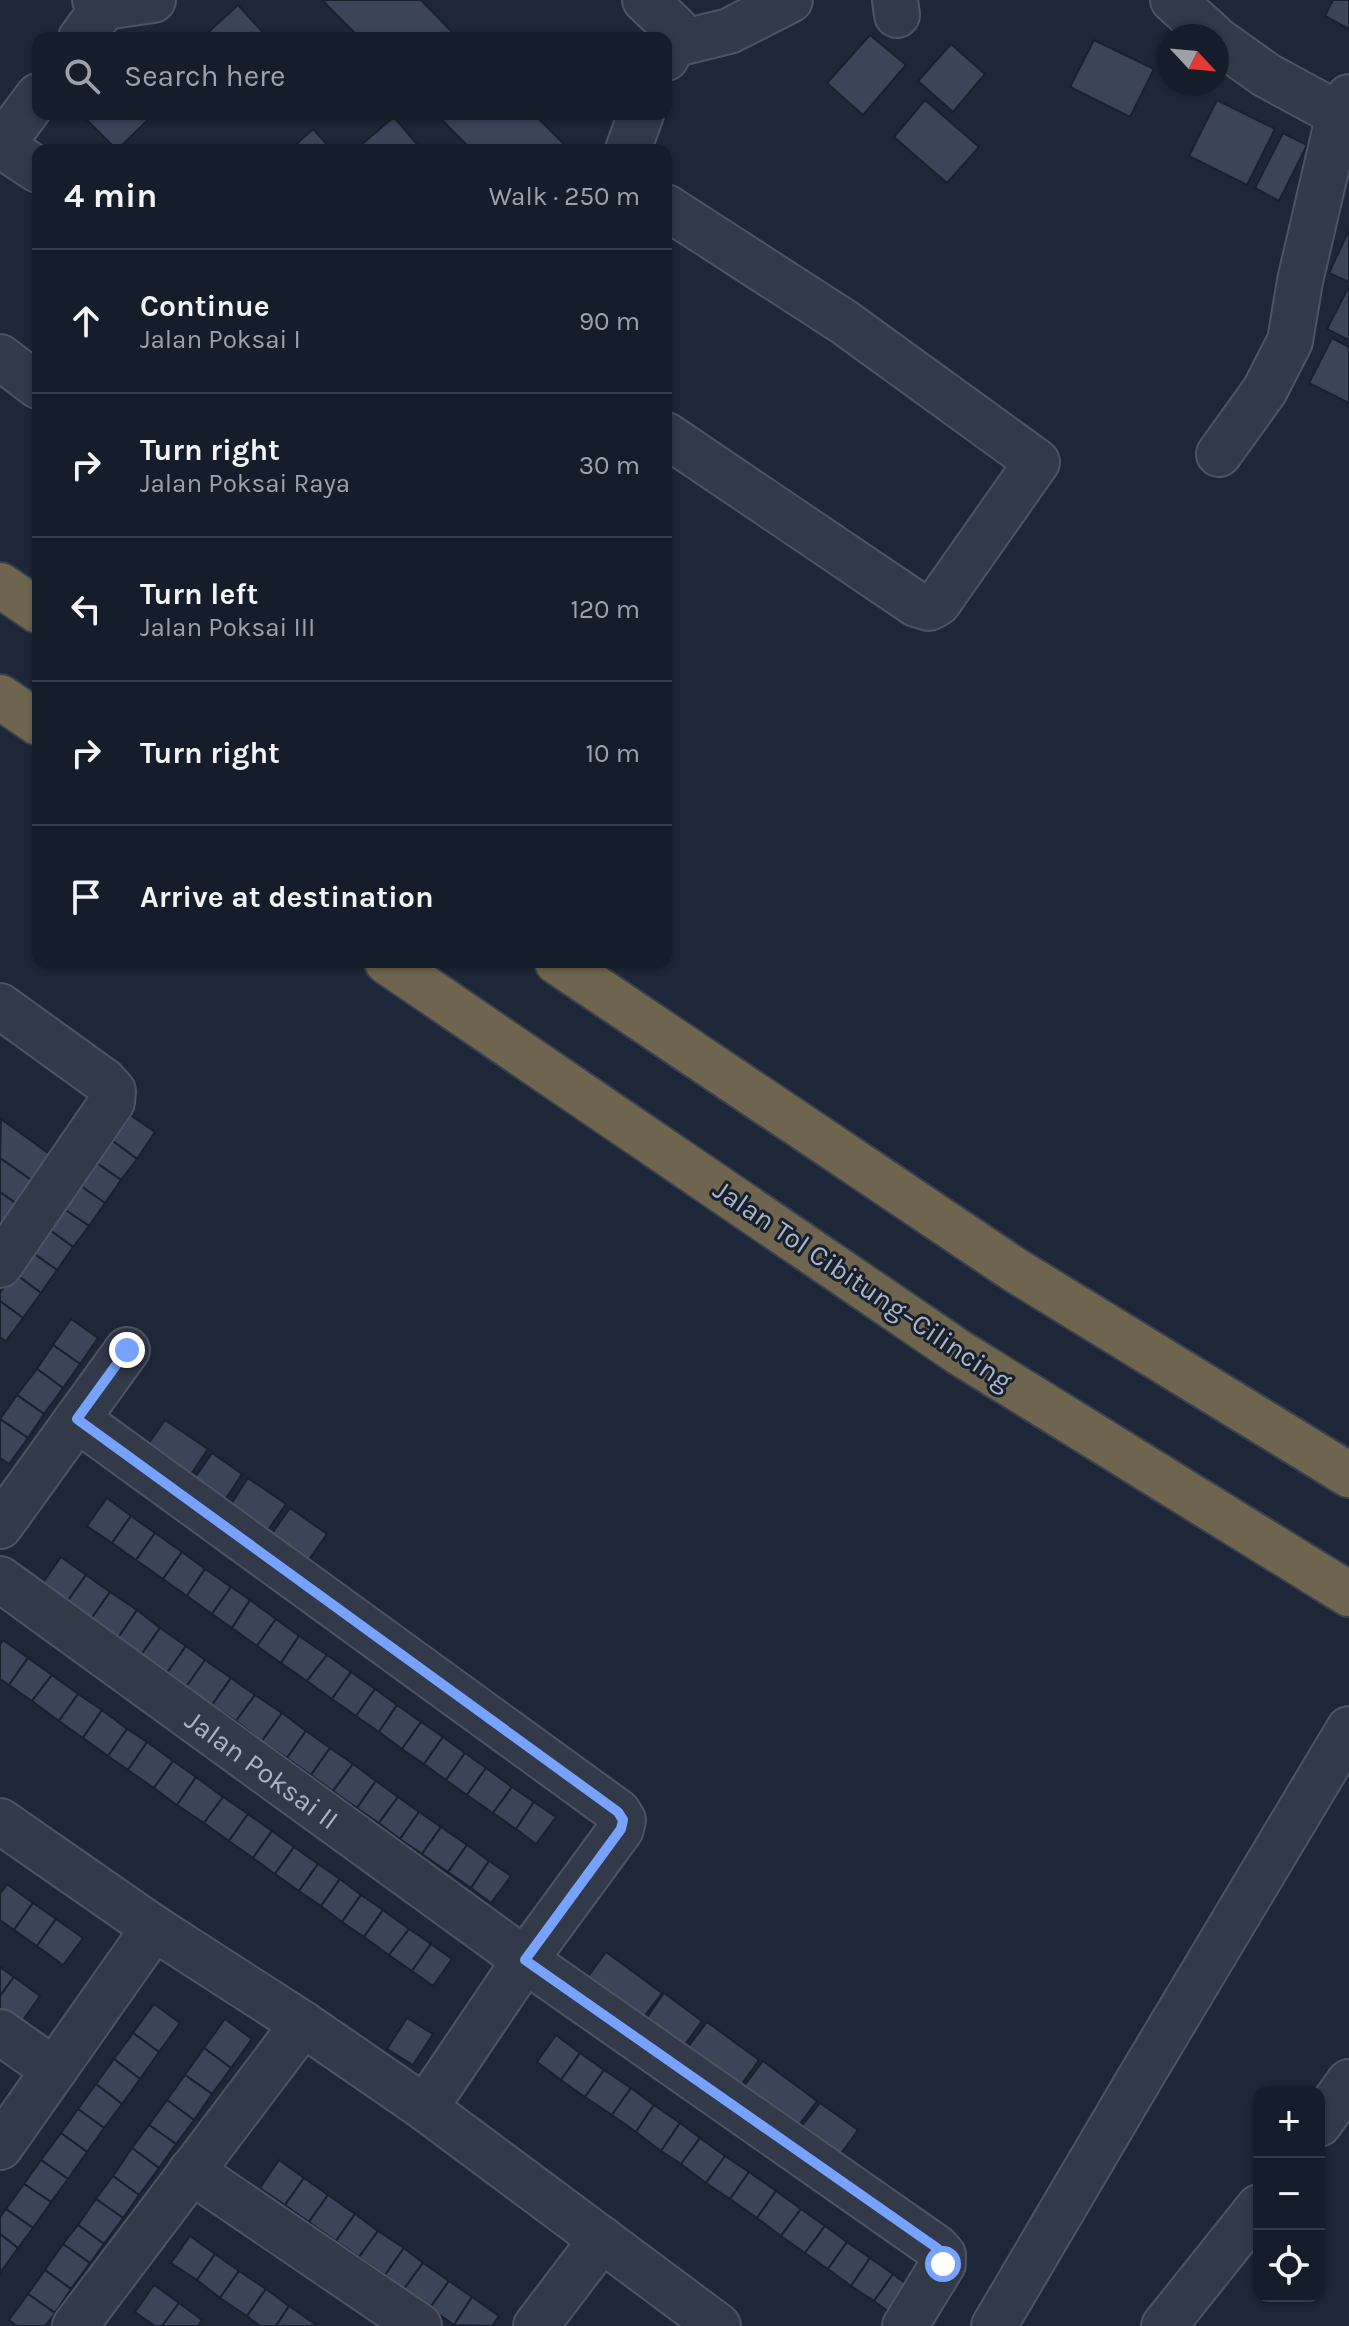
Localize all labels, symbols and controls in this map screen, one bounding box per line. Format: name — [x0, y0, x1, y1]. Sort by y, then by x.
north arrow — [1157, 24, 1229, 96]
search box — [32, 32, 672, 120]
icon: search — [60, 54, 104, 98]
text: Search here — [124, 58, 285, 94]
text: 4 min — [64, 176, 157, 216]
text: Walk · 250 m — [489, 181, 640, 212]
text: Continue — [140, 288, 270, 324]
icon: ahead — [64, 299, 108, 343]
text: 90 m — [579, 306, 640, 337]
text: Jalan Poksai I — [140, 324, 301, 355]
text: Turn right — [140, 432, 280, 468]
icon: right — [64, 443, 108, 487]
text: 30 m — [579, 450, 640, 481]
text: Jalan Poksai Raya — [140, 468, 350, 499]
text: Turn left — [140, 576, 258, 612]
icon: left — [64, 587, 108, 631]
text: 120 m — [570, 594, 640, 625]
text: Jalan Poksai III — [140, 612, 315, 643]
icon: right — [64, 731, 108, 775]
text: Turn right — [140, 735, 280, 771]
text: 10 m — [585, 738, 640, 769]
icon: arrive — [64, 875, 108, 919]
text: Arrive at destination — [140, 879, 434, 915]
street label: Jalan Tol Cibitung–Cilincing — [707, 1173, 1019, 1397]
route end — [109, 1332, 145, 1368]
street label: Jalan Poksai II — [179, 1703, 345, 1836]
map controls — [1253, 2086, 1325, 2302]
button: + — [1253, 2086, 1325, 2158]
button: − — [1253, 2158, 1325, 2230]
button: locate — [1253, 2230, 1325, 2302]
route start — [925, 2246, 961, 2282]

